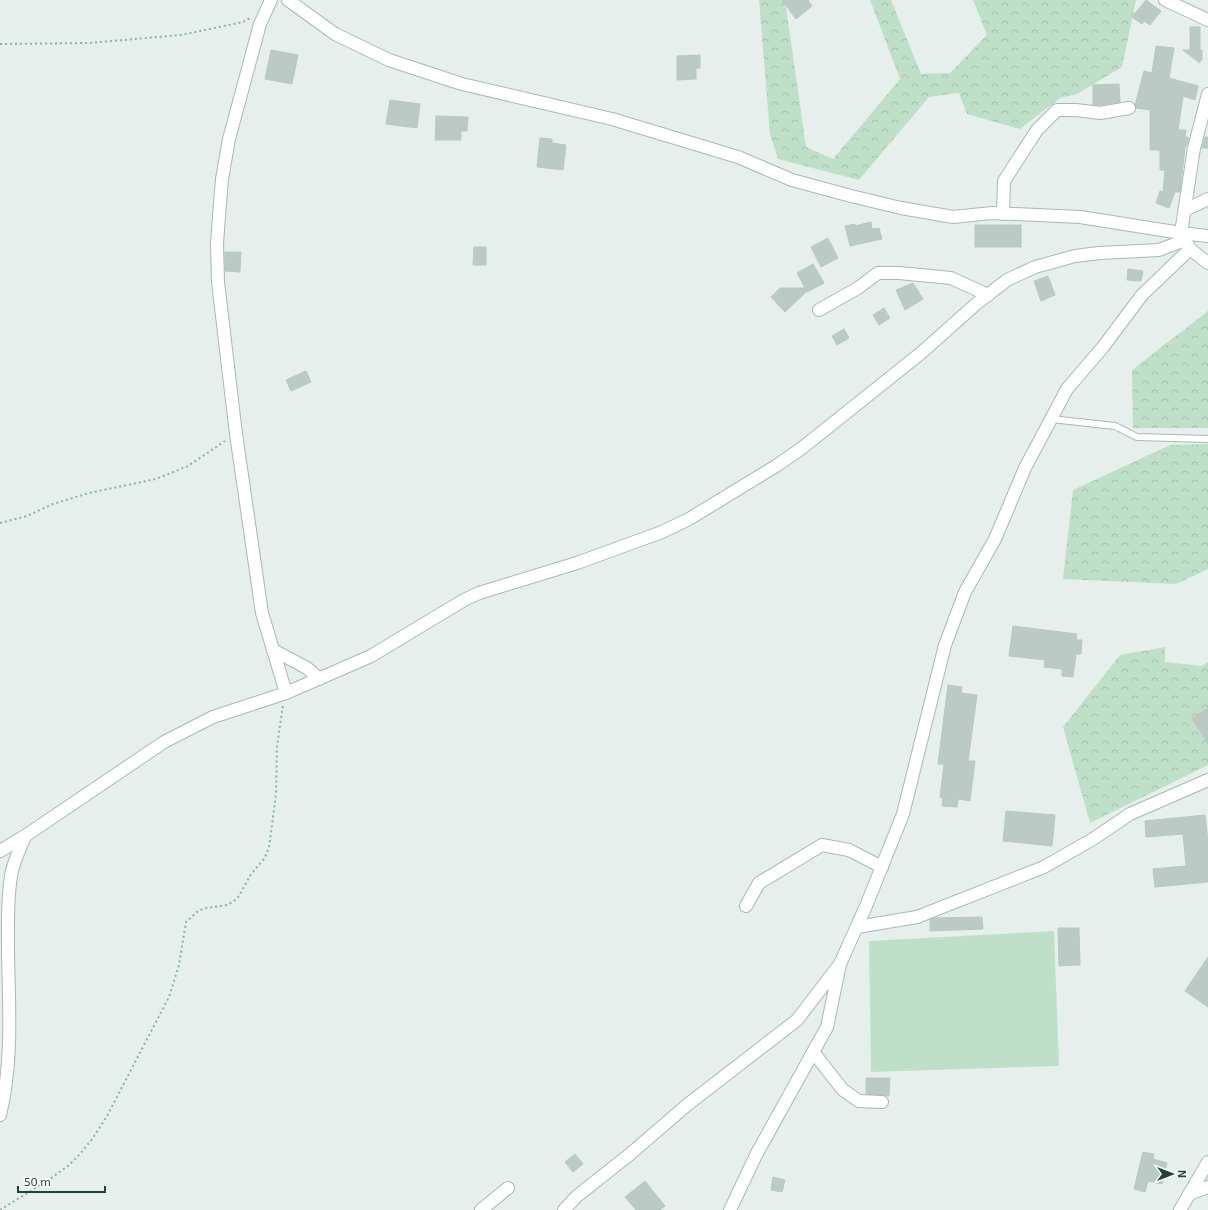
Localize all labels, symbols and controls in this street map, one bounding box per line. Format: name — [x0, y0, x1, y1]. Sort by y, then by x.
north arrow — [1152, 1154, 1192, 1194]
scale bar — [18, 1168, 105, 1194]
text: N — [1176, 1170, 1189, 1178]
text: 50 m — [24, 1174, 51, 1188]

